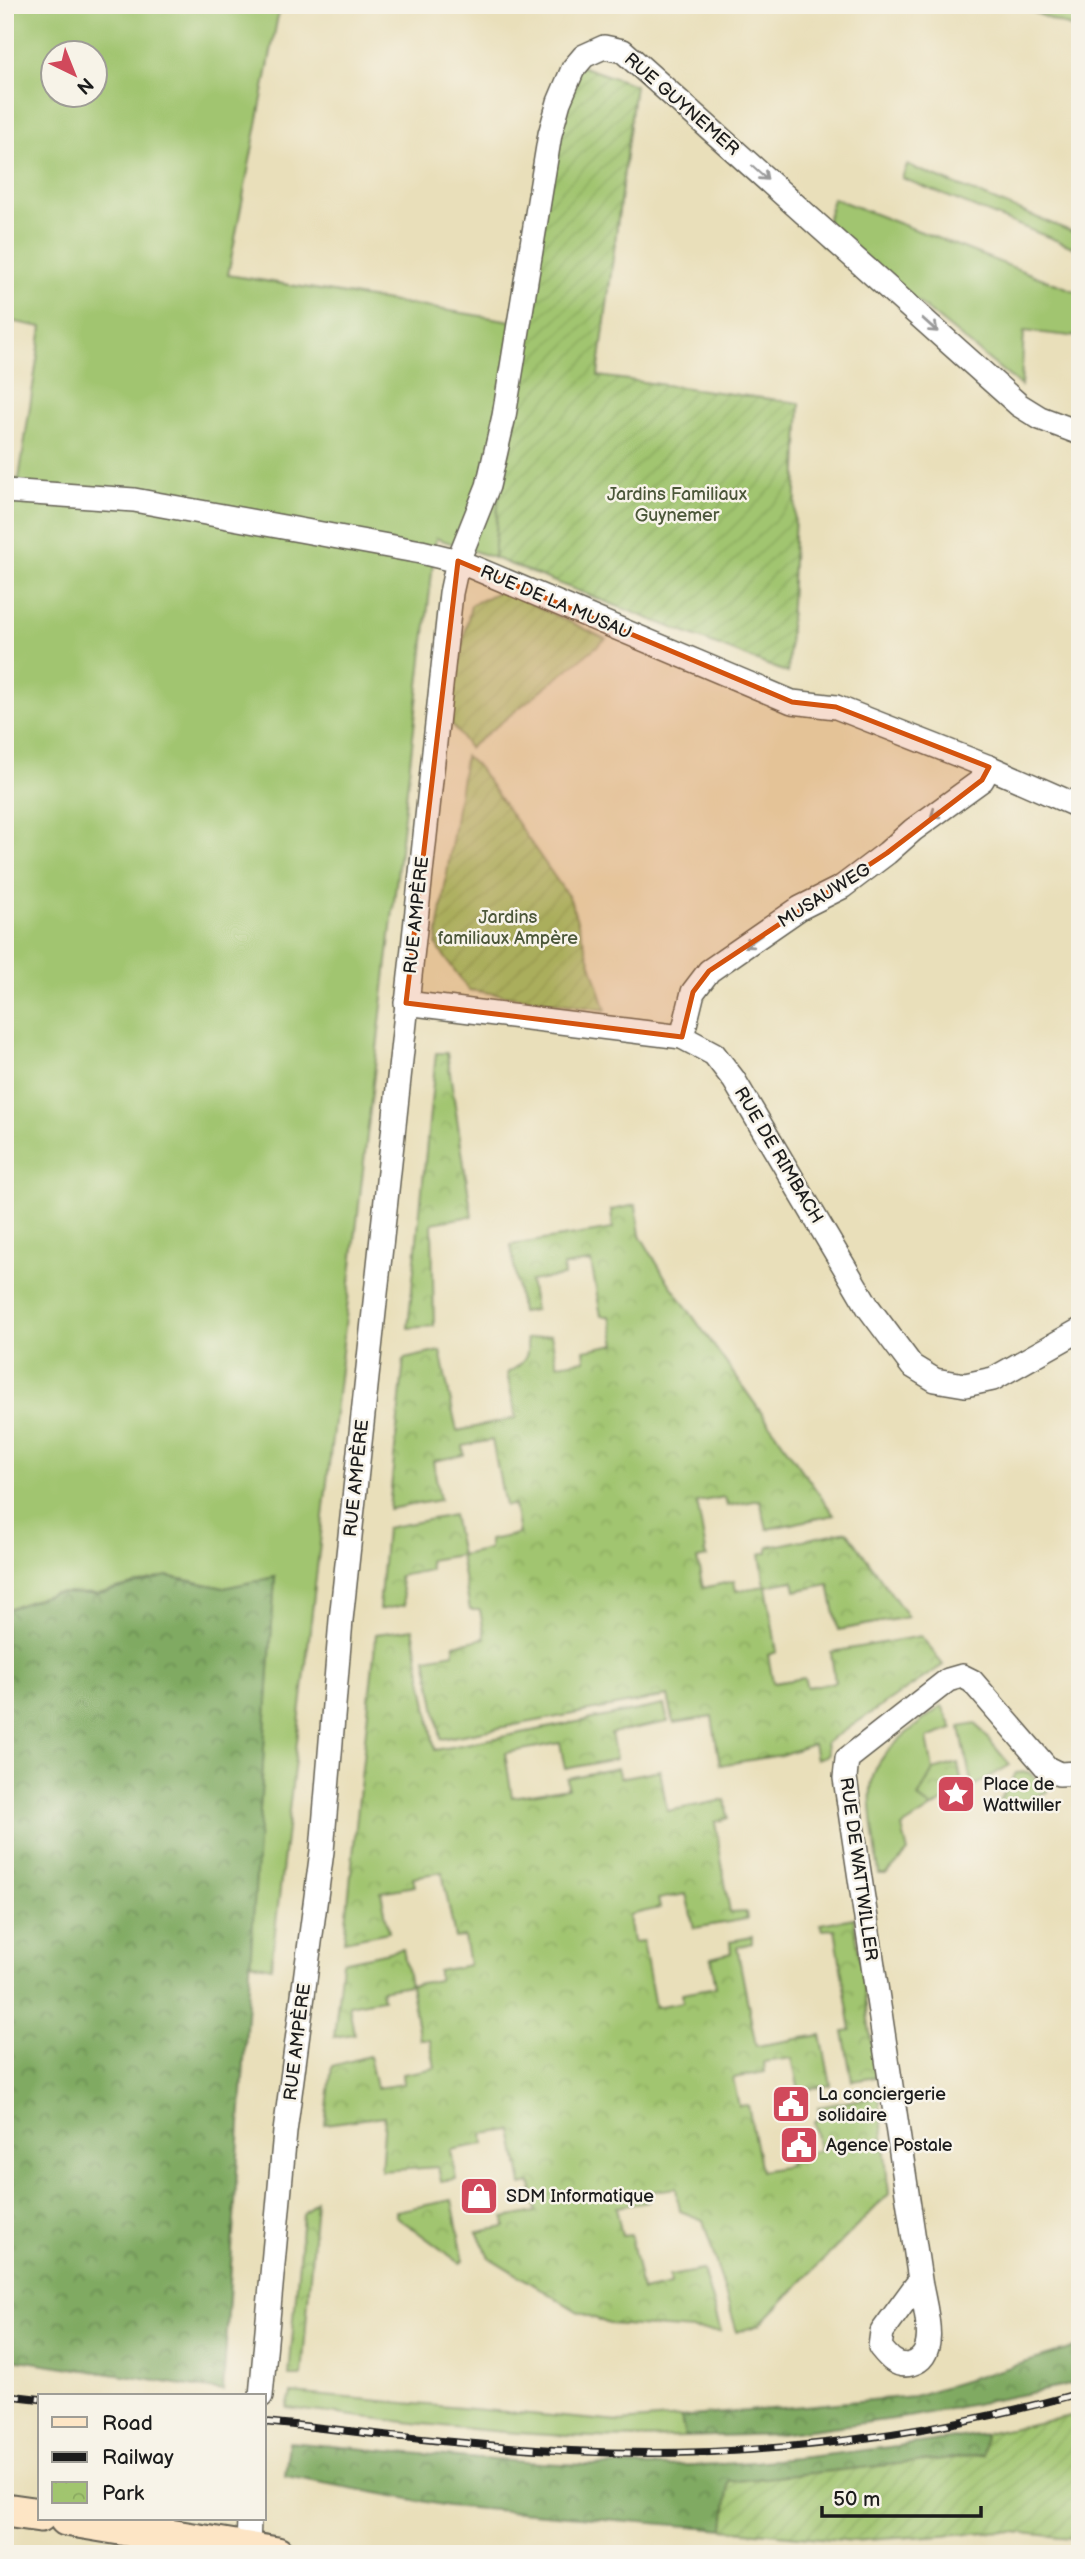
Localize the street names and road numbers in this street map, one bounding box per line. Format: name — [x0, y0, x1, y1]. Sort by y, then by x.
street label: RUE GUYNEMER — [620, 49, 744, 160]
street label: RUE DE LA MUSAU — [477, 561, 635, 644]
street label: RUE AMPÈRE — [398, 855, 433, 975]
street label: MUSAUWEG — [774, 859, 874, 932]
street label: RUE DE RIMBACH — [730, 1083, 828, 1227]
street label: RUE AMPÈRE — [338, 1418, 373, 1538]
street label: RUE DE WATTWILLER — [835, 1776, 882, 1962]
street label: RUE AMPÈRE — [278, 1982, 315, 2102]

